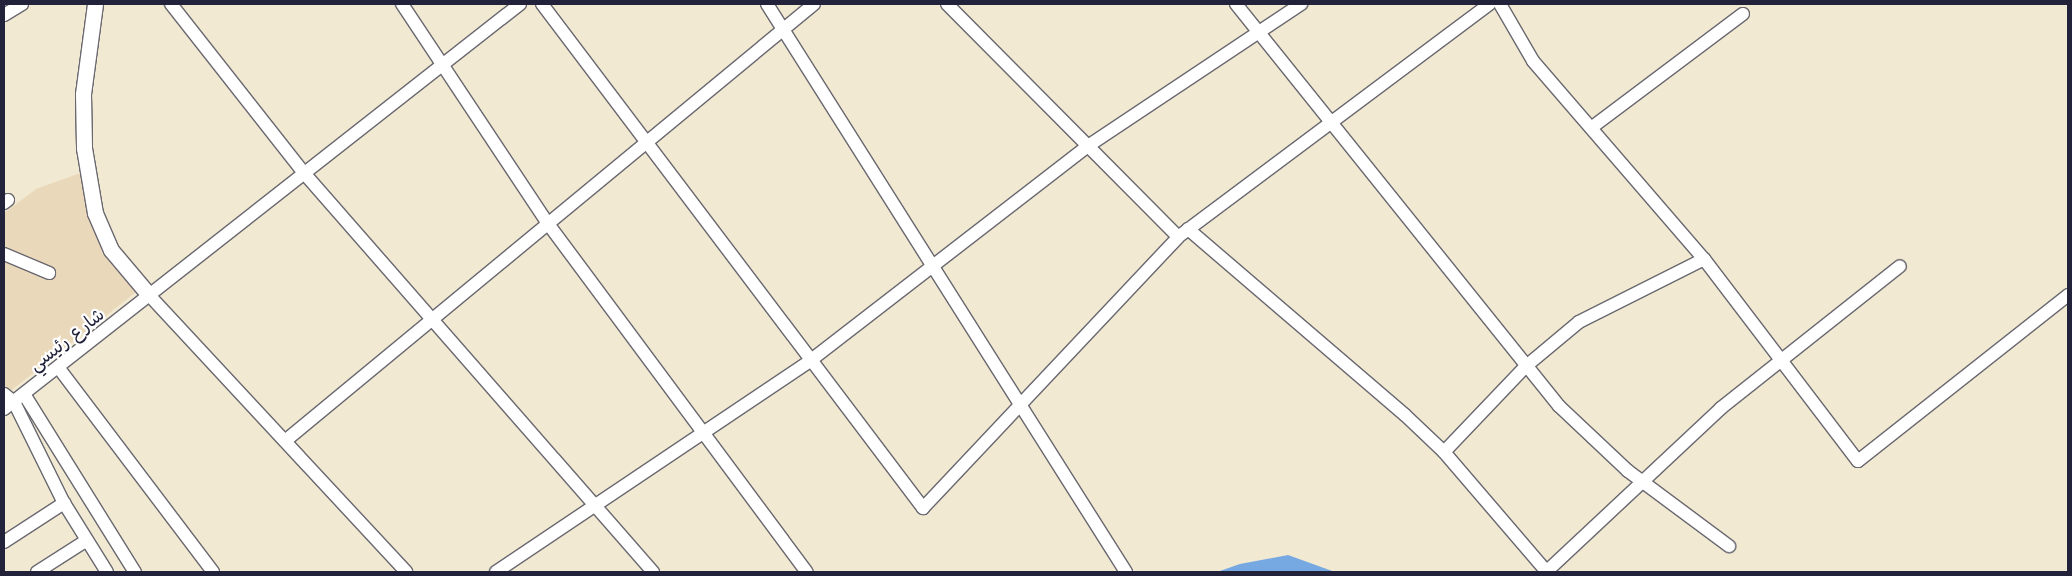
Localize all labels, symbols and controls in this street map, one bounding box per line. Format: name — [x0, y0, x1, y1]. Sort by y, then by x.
street label: شارع رئيسي — [24, 303, 108, 375]

